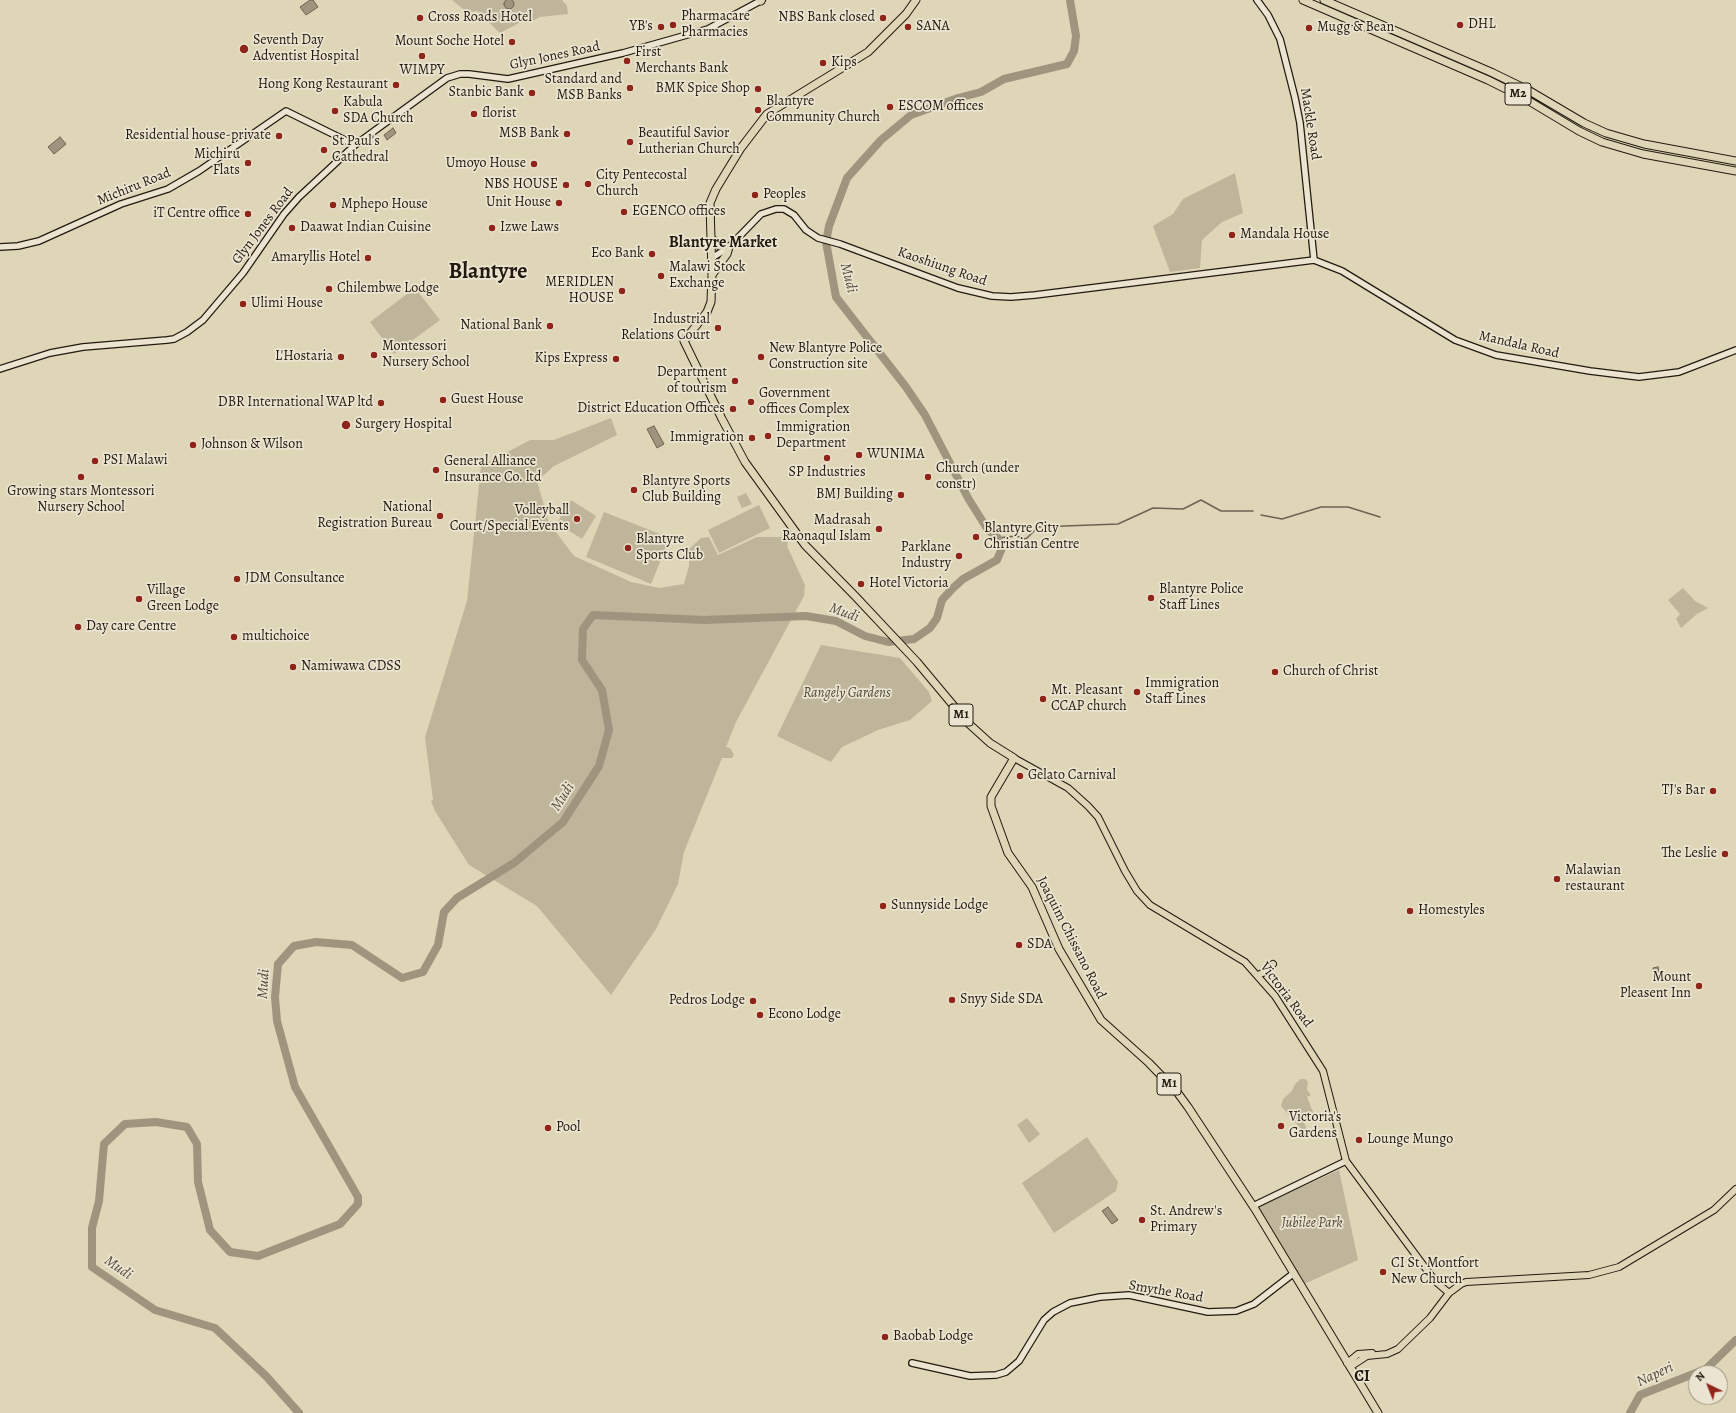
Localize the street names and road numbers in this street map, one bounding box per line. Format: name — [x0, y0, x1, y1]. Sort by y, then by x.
street label: Glyn Jones Road — [508, 38, 602, 74]
road number: M2 — [1505, 83, 1531, 105]
street label: Mackle Road — [1296, 87, 1324, 161]
street label: Michiru Road — [95, 165, 173, 209]
street label: Glyn Jones Road — [229, 184, 297, 268]
street label: Kaoshiung Road — [895, 244, 989, 290]
street label: Mandala Road — [1477, 328, 1561, 362]
road number: M1 — [949, 704, 973, 726]
street label: Joaquim Chissano Road — [1033, 874, 1109, 1002]
street label: Victoria Road — [1256, 959, 1316, 1031]
road number: M1 — [1157, 1073, 1181, 1095]
street label: Smythe Road — [1128, 1277, 1204, 1307]

